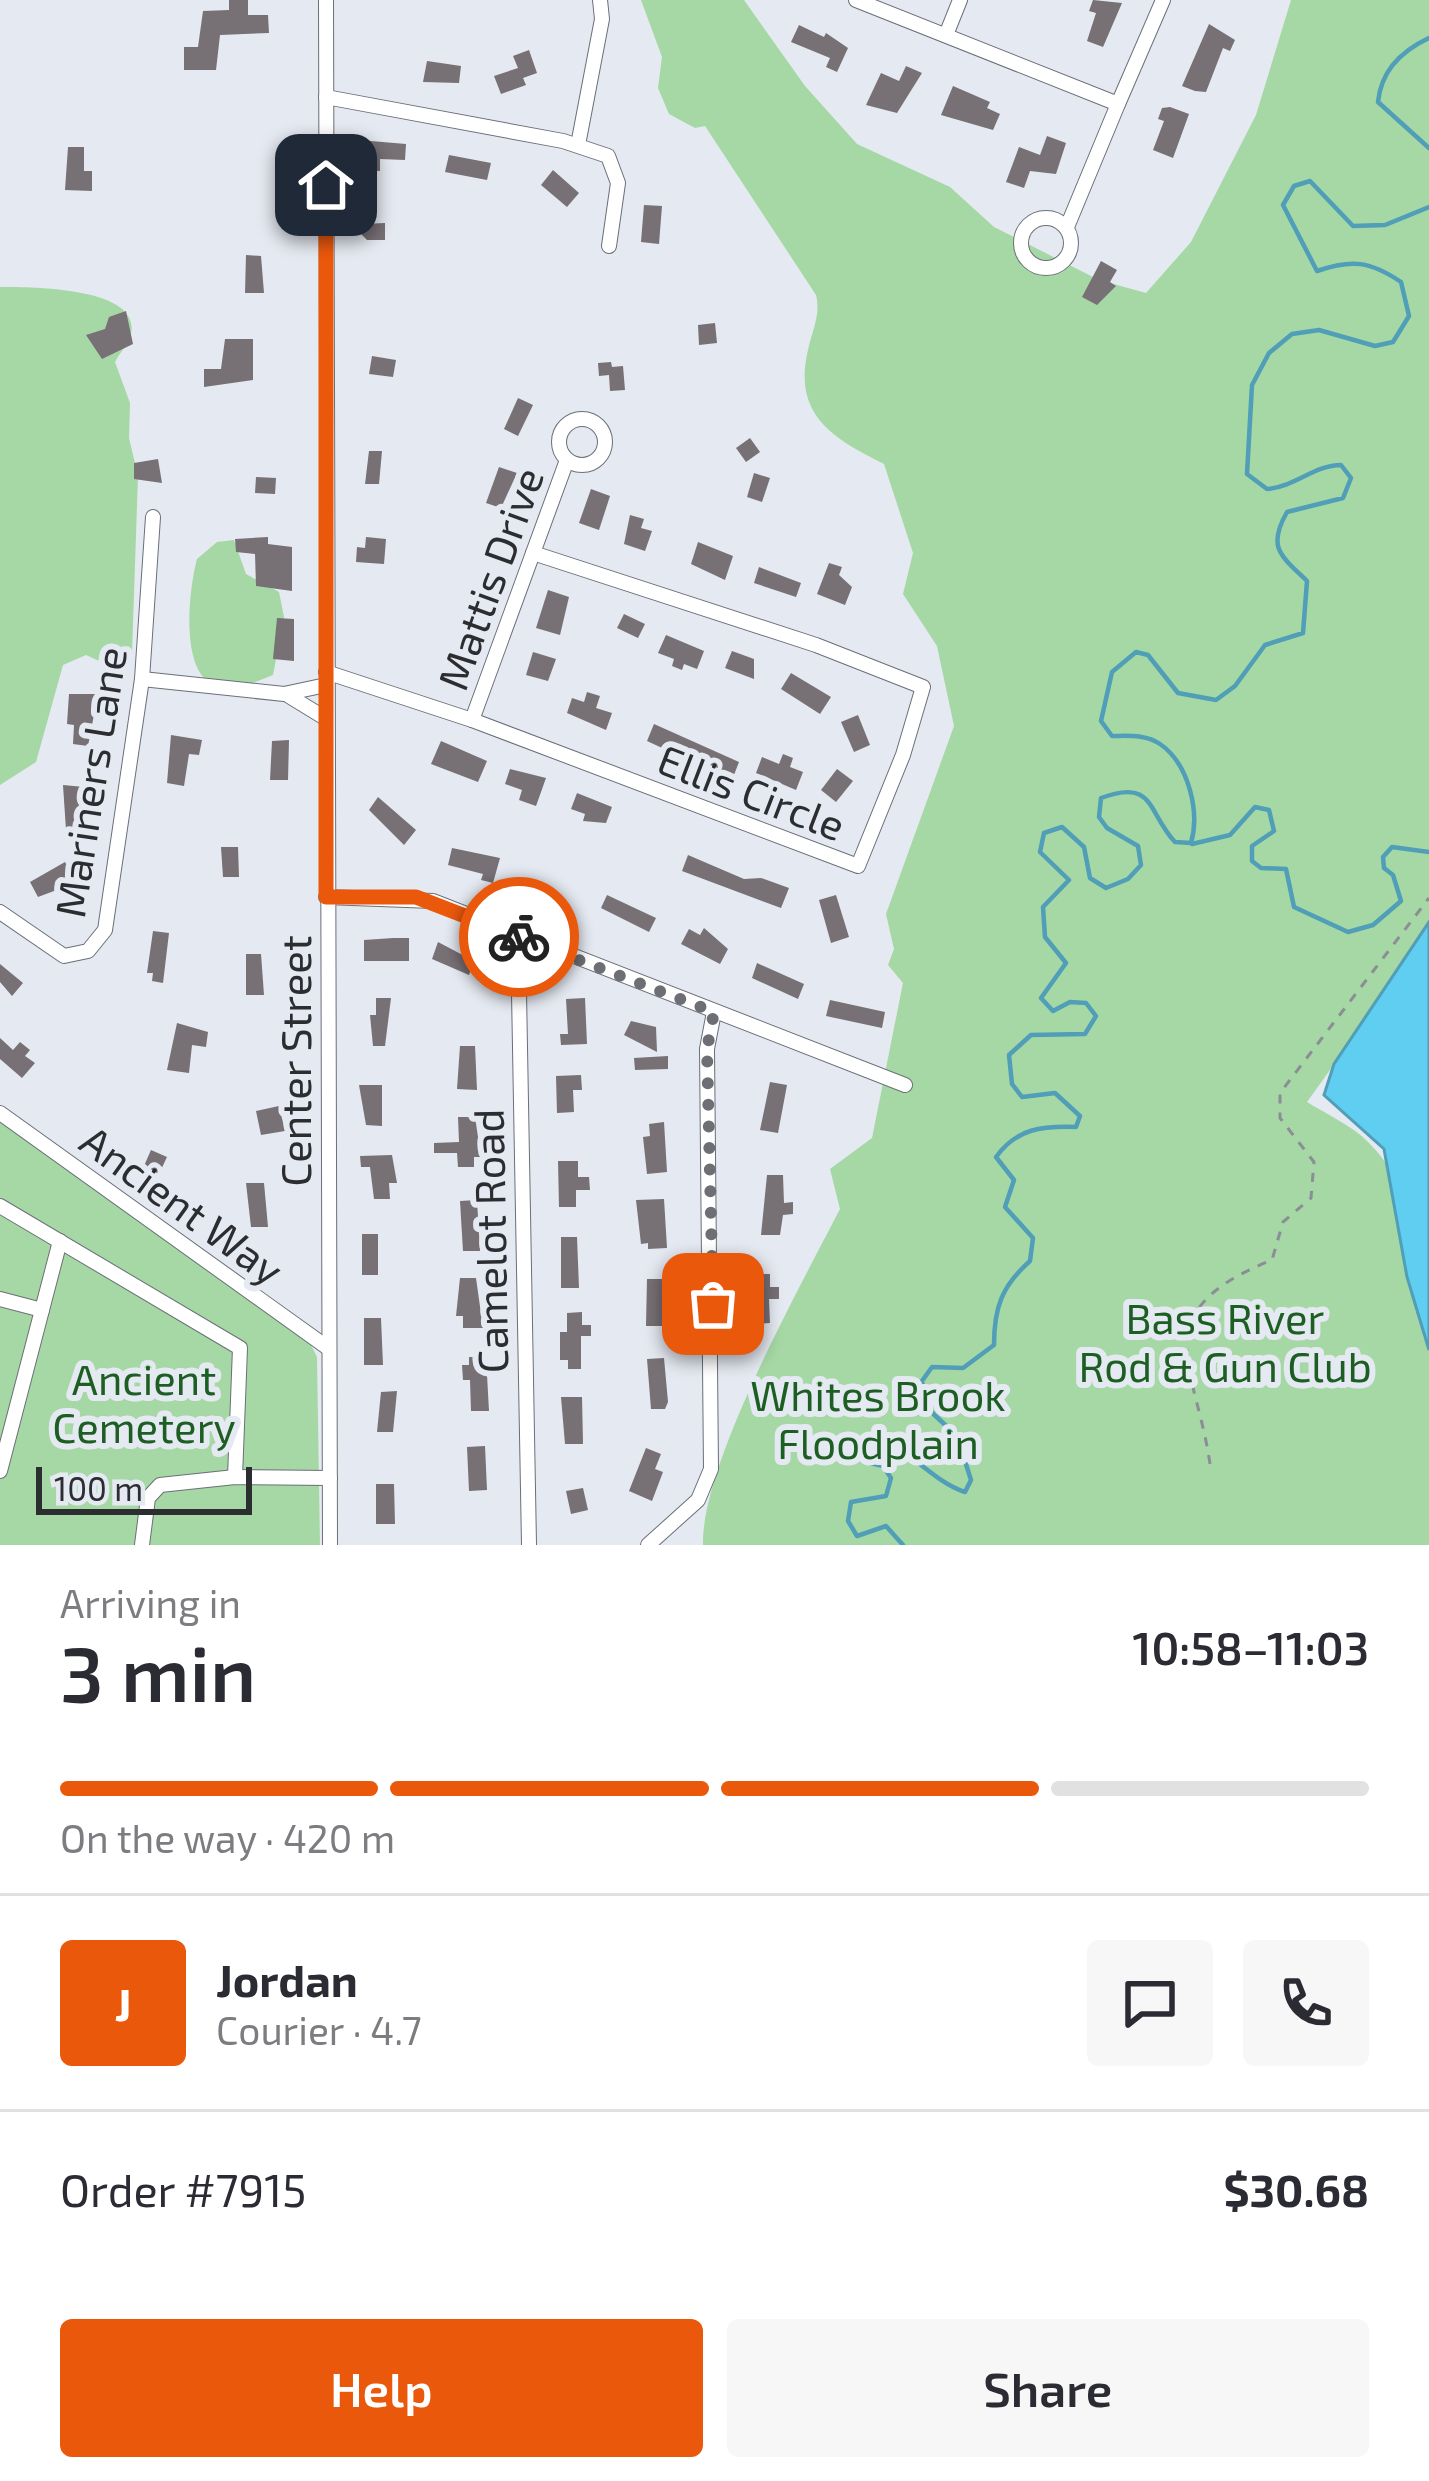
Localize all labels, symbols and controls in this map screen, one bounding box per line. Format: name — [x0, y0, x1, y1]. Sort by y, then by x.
pin — [275, 134, 377, 236]
icon: home — [293, 152, 359, 218]
street label: Mattis Drive — [426, 460, 552, 696]
street label: Mariners Lane — [43, 643, 135, 921]
street label: Ellis Circle — [652, 733, 852, 849]
courier — [459, 877, 579, 997]
icon: bike — [486, 904, 552, 970]
street label: Center Street — [269, 935, 319, 1187]
street label: Camelot Road — [462, 1108, 516, 1374]
street label: Ancient Way — [72, 1114, 294, 1294]
pin — [662, 1253, 764, 1355]
icon: bag — [680, 1271, 746, 1337]
park label: Bass River Rod & Gun Club — [1078, 1292, 1372, 1390]
park label: Ancient Cemetery — [52, 1353, 236, 1451]
park label: Whites Brook Floodplain — [750, 1369, 1006, 1467]
scale bar — [36, 1461, 252, 1514]
text: 100 m — [54, 1468, 143, 1508]
text: Arriving in — [60, 1579, 241, 1626]
text: 10:58–11:03 — [1133, 1620, 1369, 1674]
text: 3 min — [60, 1624, 256, 1718]
text: On the way · 420 m — [60, 1814, 395, 1861]
button: chat — [1087, 1940, 1213, 2066]
button: phone — [1243, 1940, 1369, 2066]
text: Jordan — [216, 1952, 358, 2006]
text: J — [115, 1976, 131, 2030]
text: Courier · 4.7 — [216, 2006, 422, 2053]
text: Order #7915 — [60, 2162, 306, 2216]
text: $30.68 — [1223, 2162, 1369, 2216]
button: Help — [60, 2319, 703, 2457]
button: Share — [727, 2319, 1369, 2457]

